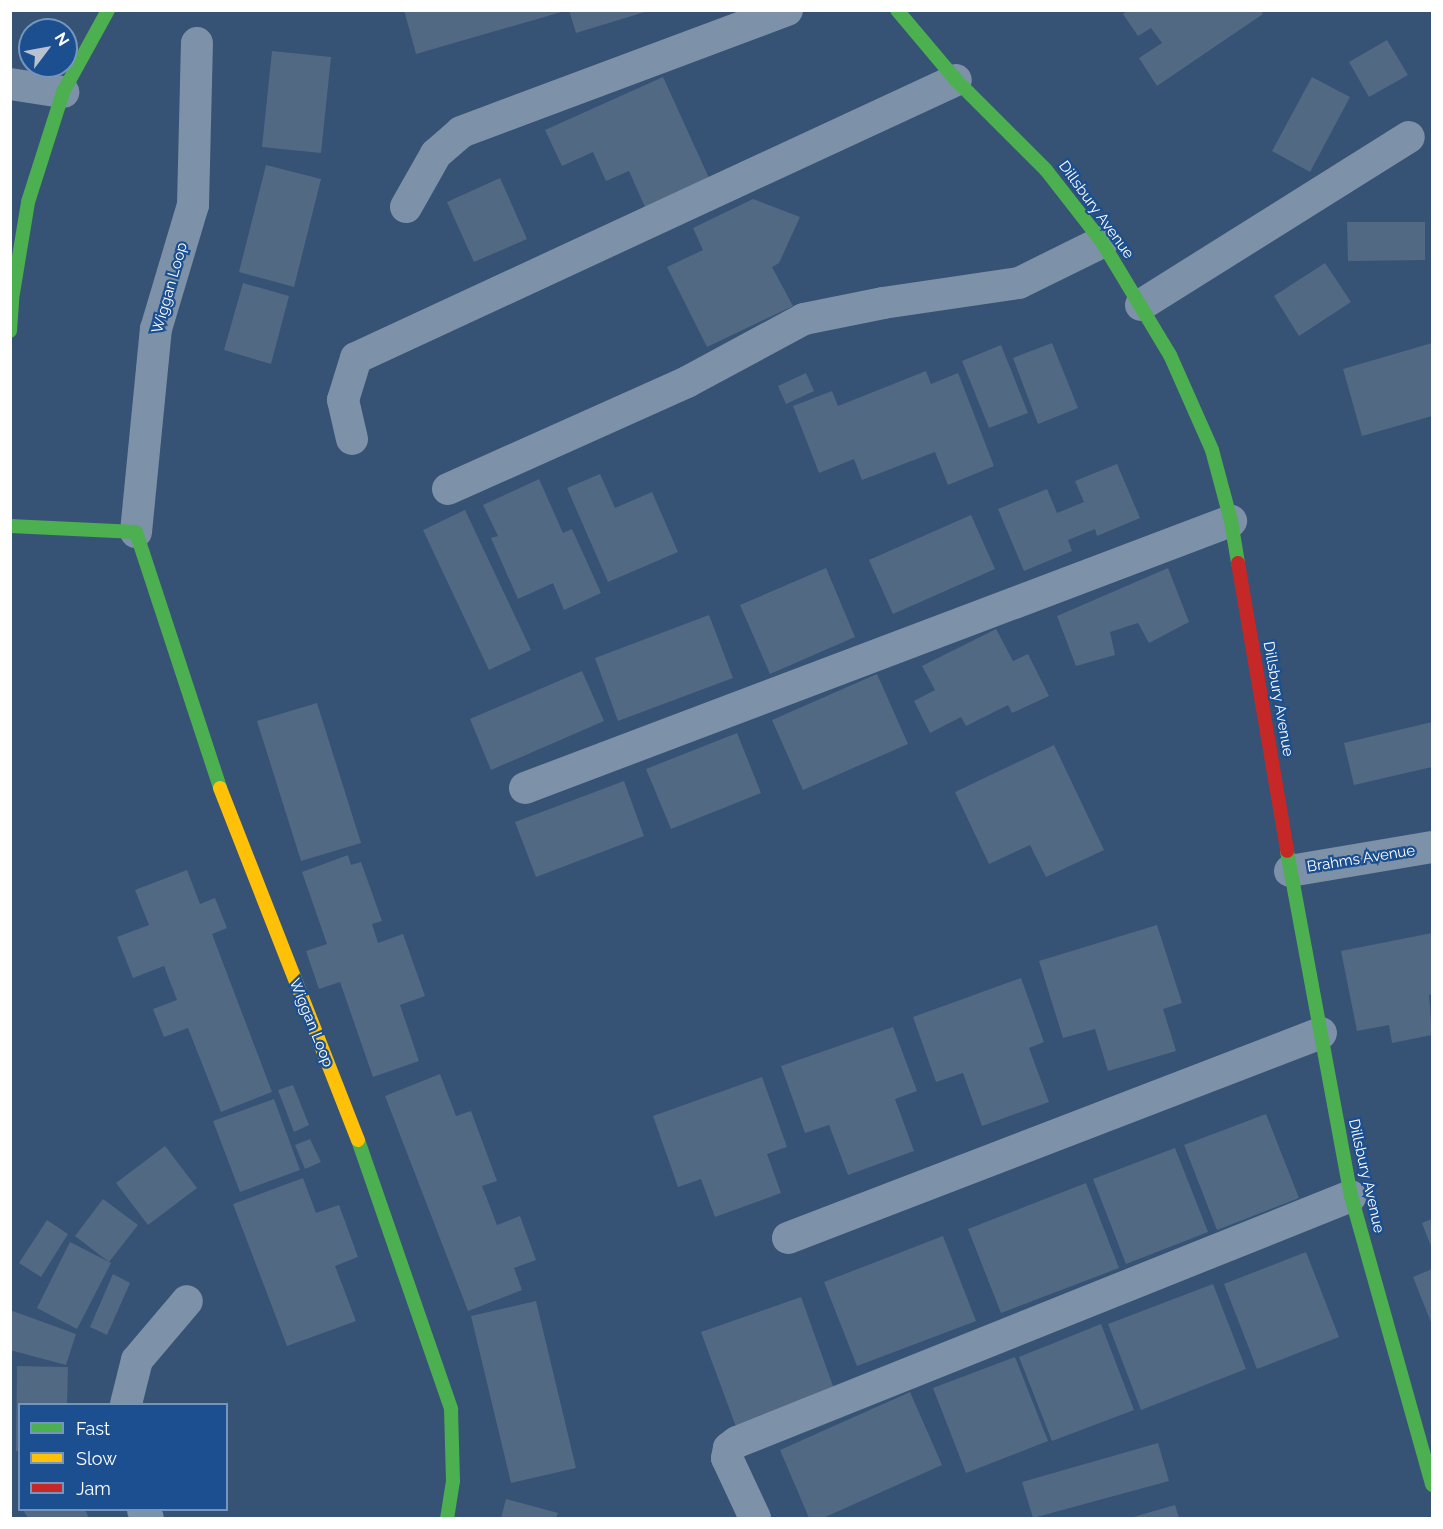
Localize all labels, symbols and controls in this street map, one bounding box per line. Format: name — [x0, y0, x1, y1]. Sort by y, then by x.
north arrow — [18, 18, 78, 78]
text: N — [51, 29, 73, 49]
street label: Dillsbury Avenue — [1054, 157, 1138, 263]
street label: Wiggan Loop — [148, 240, 192, 336]
street label: Dillsbury Avenue — [1259, 640, 1297, 758]
street label: Brahms Avenue — [1305, 842, 1417, 876]
street label: Wiggan Loop — [285, 976, 337, 1070]
street label: Dillsbury Avenue — [1344, 1117, 1388, 1235]
legend — [18, 1403, 228, 1511]
text: Fast — [76, 1418, 110, 1439]
text: Slow — [76, 1448, 117, 1469]
text: Jam — [76, 1478, 111, 1499]

